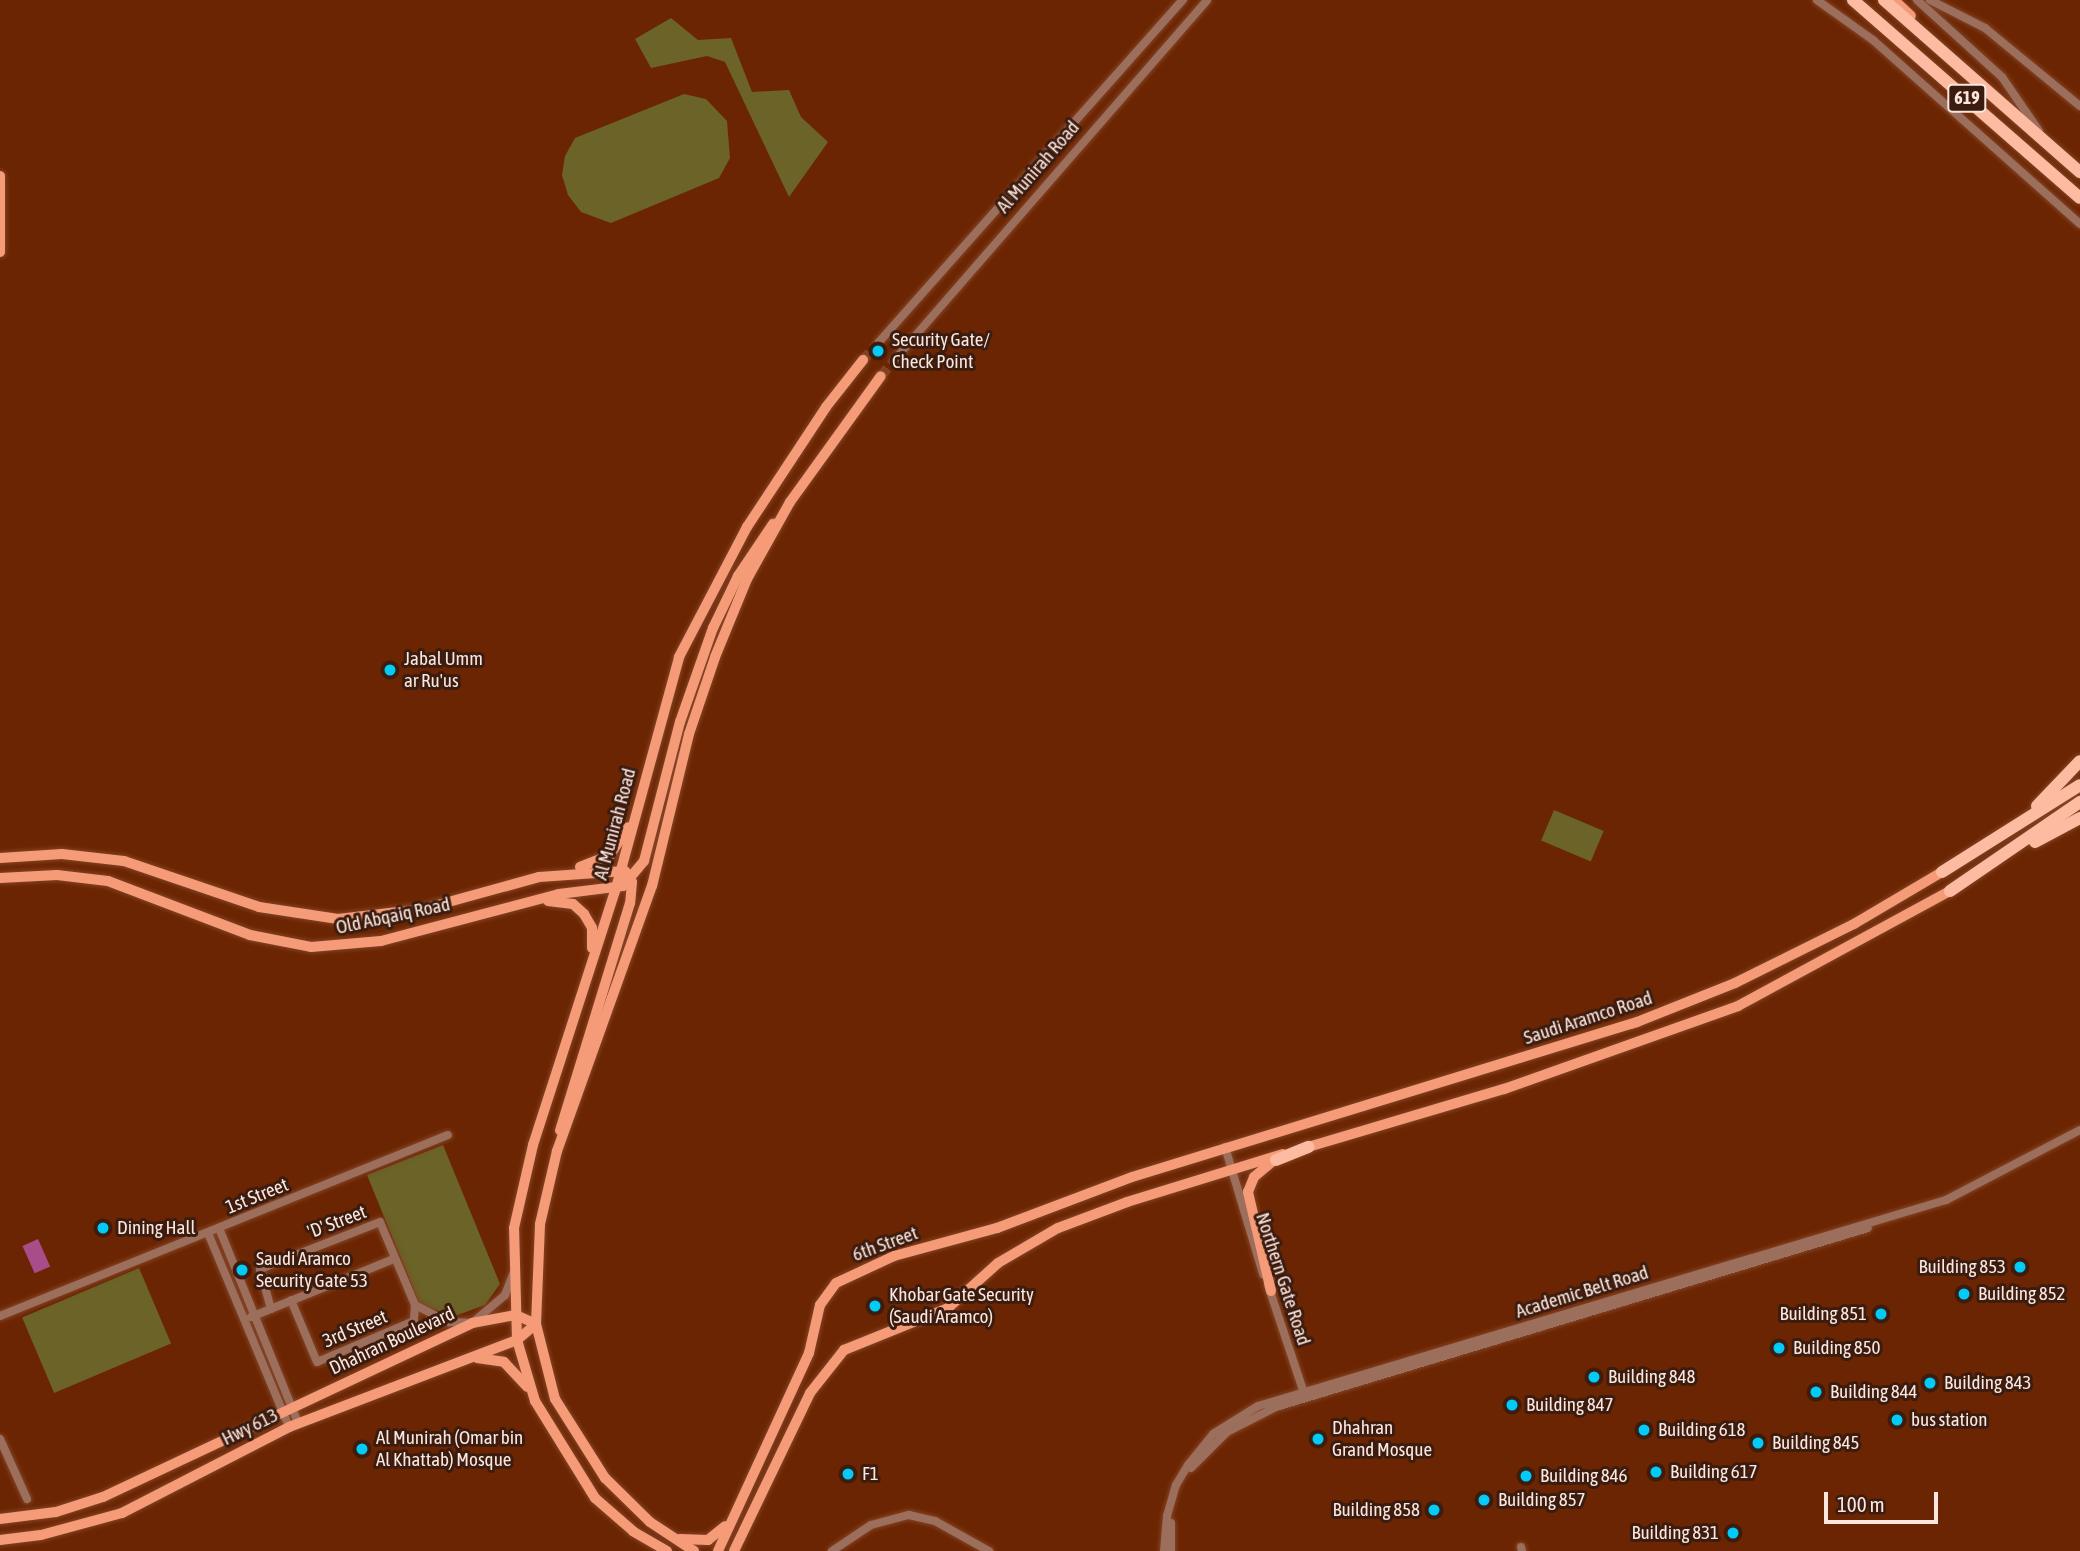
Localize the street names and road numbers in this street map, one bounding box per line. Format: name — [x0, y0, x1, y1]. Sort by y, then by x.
road number: 619 — [1946, 84, 1988, 113]
street label: Al Munirah Road — [992, 116, 1084, 218]
street label: Al Munirah Road — [589, 766, 641, 882]
street label: Old Abqaiq Road — [334, 893, 452, 939]
street label: Saudi Aramco Road — [1521, 986, 1655, 1050]
street label: 1st Street — [222, 1173, 292, 1219]
street label: 'D' Street — [304, 1200, 370, 1244]
street label: Northern Gate Road — [1251, 1210, 1315, 1348]
street label: 6th Street — [849, 1222, 921, 1266]
street label: Academic Belt Road — [1513, 1261, 1651, 1323]
street label: Dhahran Boulevard — [326, 1302, 458, 1380]
street label: 3rd Street — [319, 1305, 391, 1353]
street label: Hwy 613 — [218, 1404, 282, 1450]

